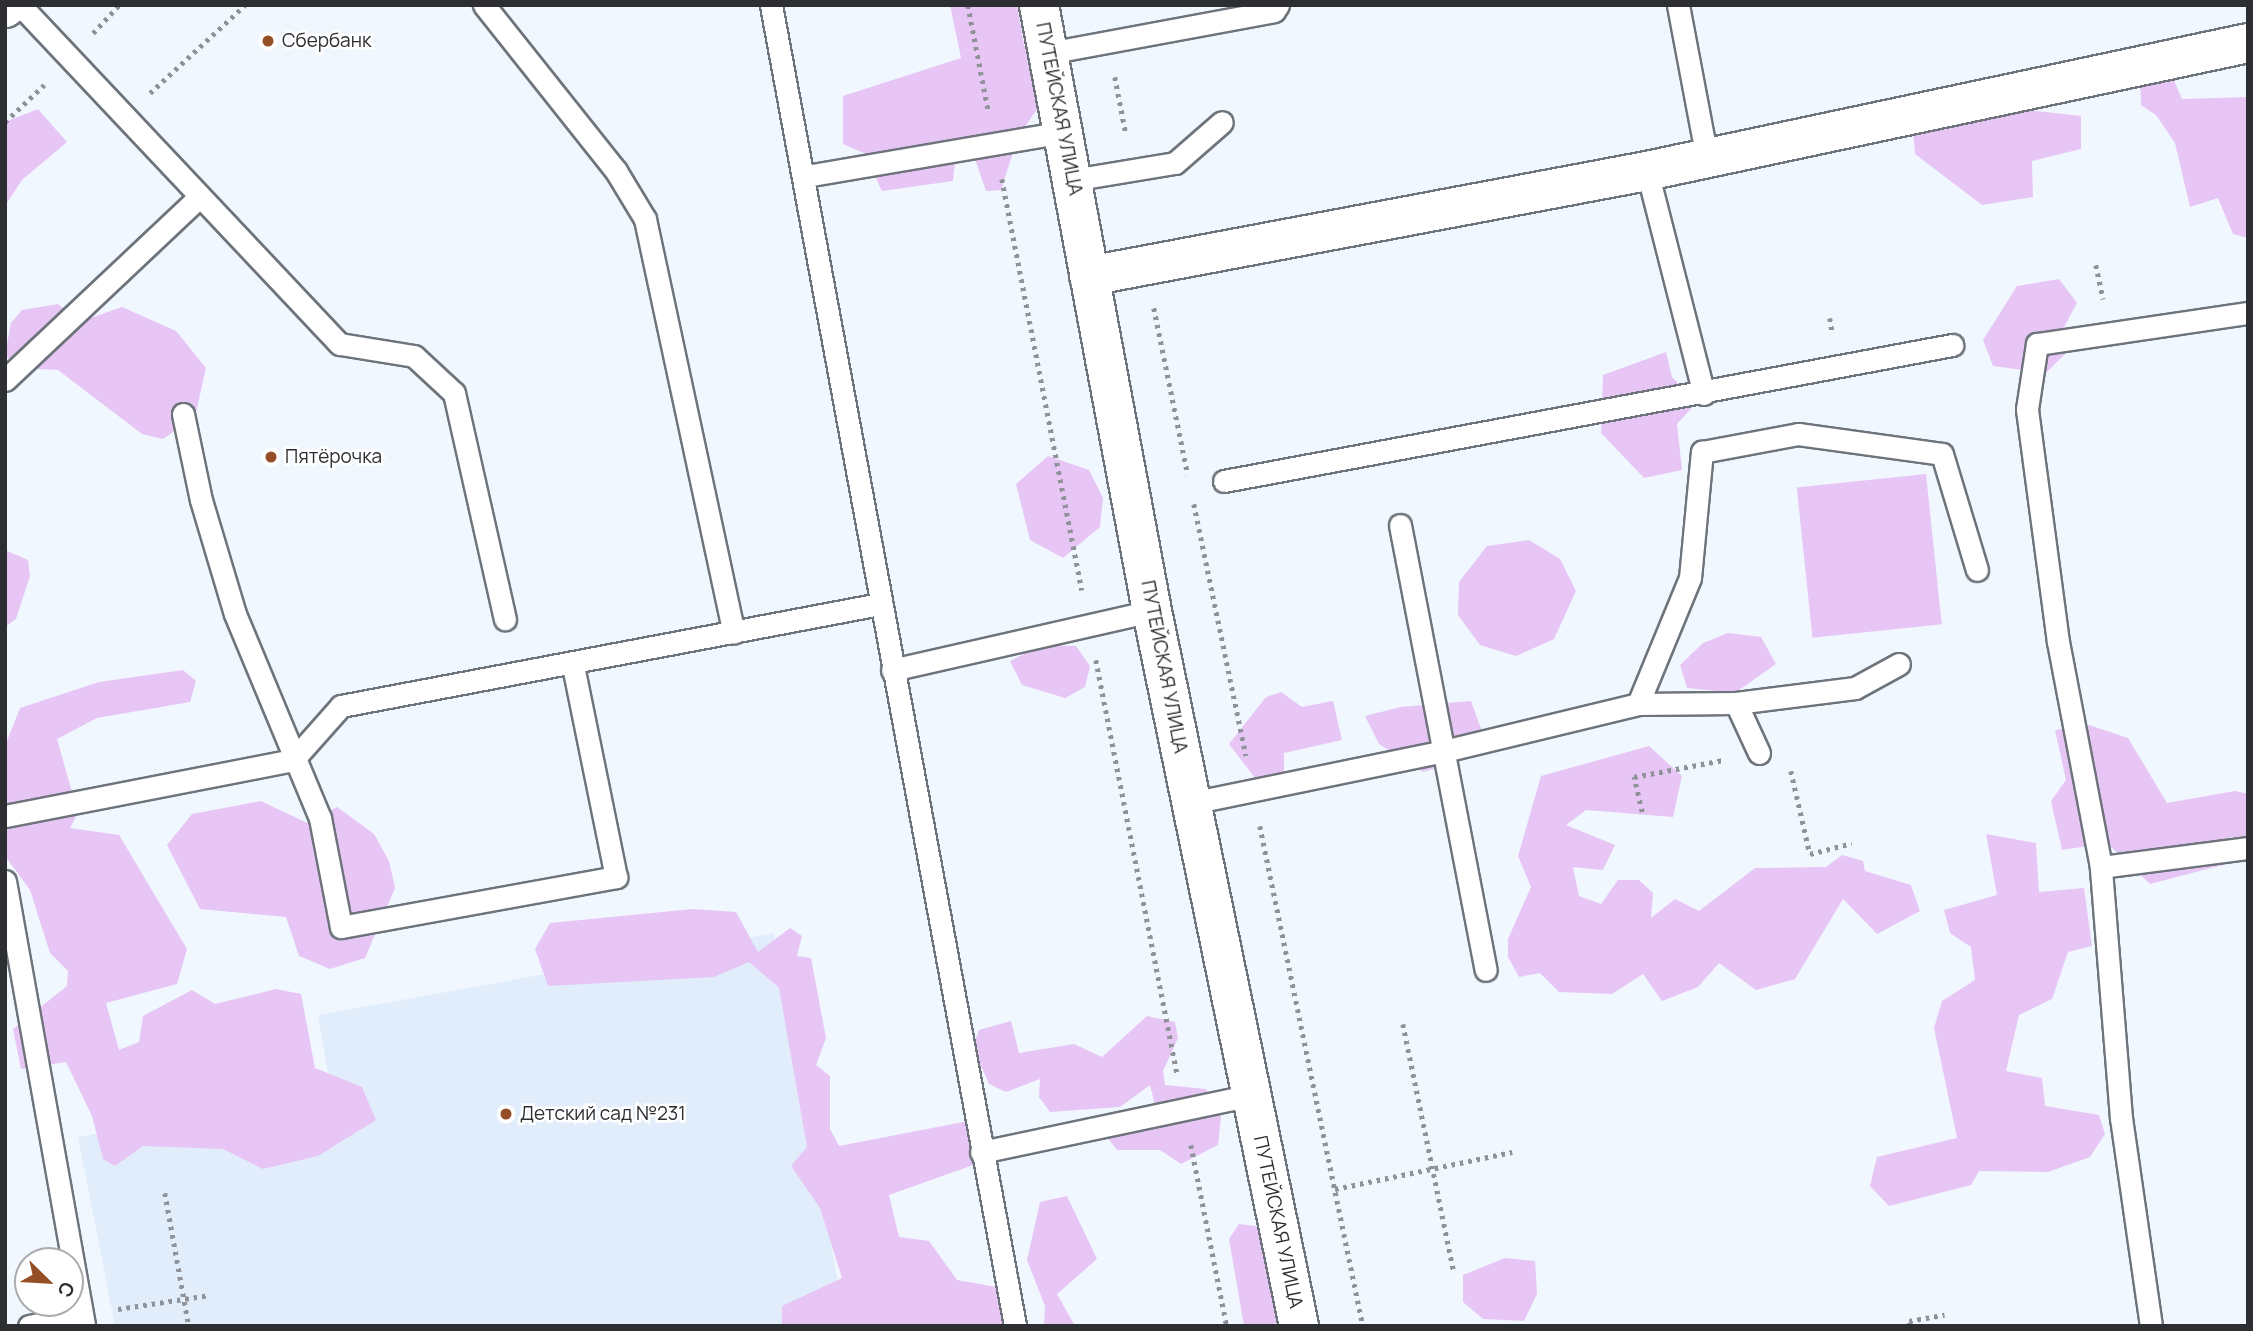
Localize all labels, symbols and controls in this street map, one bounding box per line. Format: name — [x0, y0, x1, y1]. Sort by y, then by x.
street label: ПУТЕЙСКАЯ УЛИЦА — [1031, 21, 1087, 197]
place label: Сбербанк — [282, 30, 371, 52]
marker: Сбербанк — [260, 33, 276, 49]
place label: Пятёрочка — [285, 446, 382, 468]
marker: Пятёрочка — [263, 449, 279, 465]
street label: ПУТЕЙСКАЯ УЛИЦА — [1136, 579, 1192, 755]
place label: Детский сад №231 — [520, 1103, 686, 1125]
marker: Детский сад №231 — [498, 1106, 514, 1122]
street label: ПУТЕЙСКАЯ УЛИЦА — [1249, 1134, 1307, 1310]
north arrow — [14, 1247, 84, 1317]
text: С — [52, 1278, 81, 1301]

